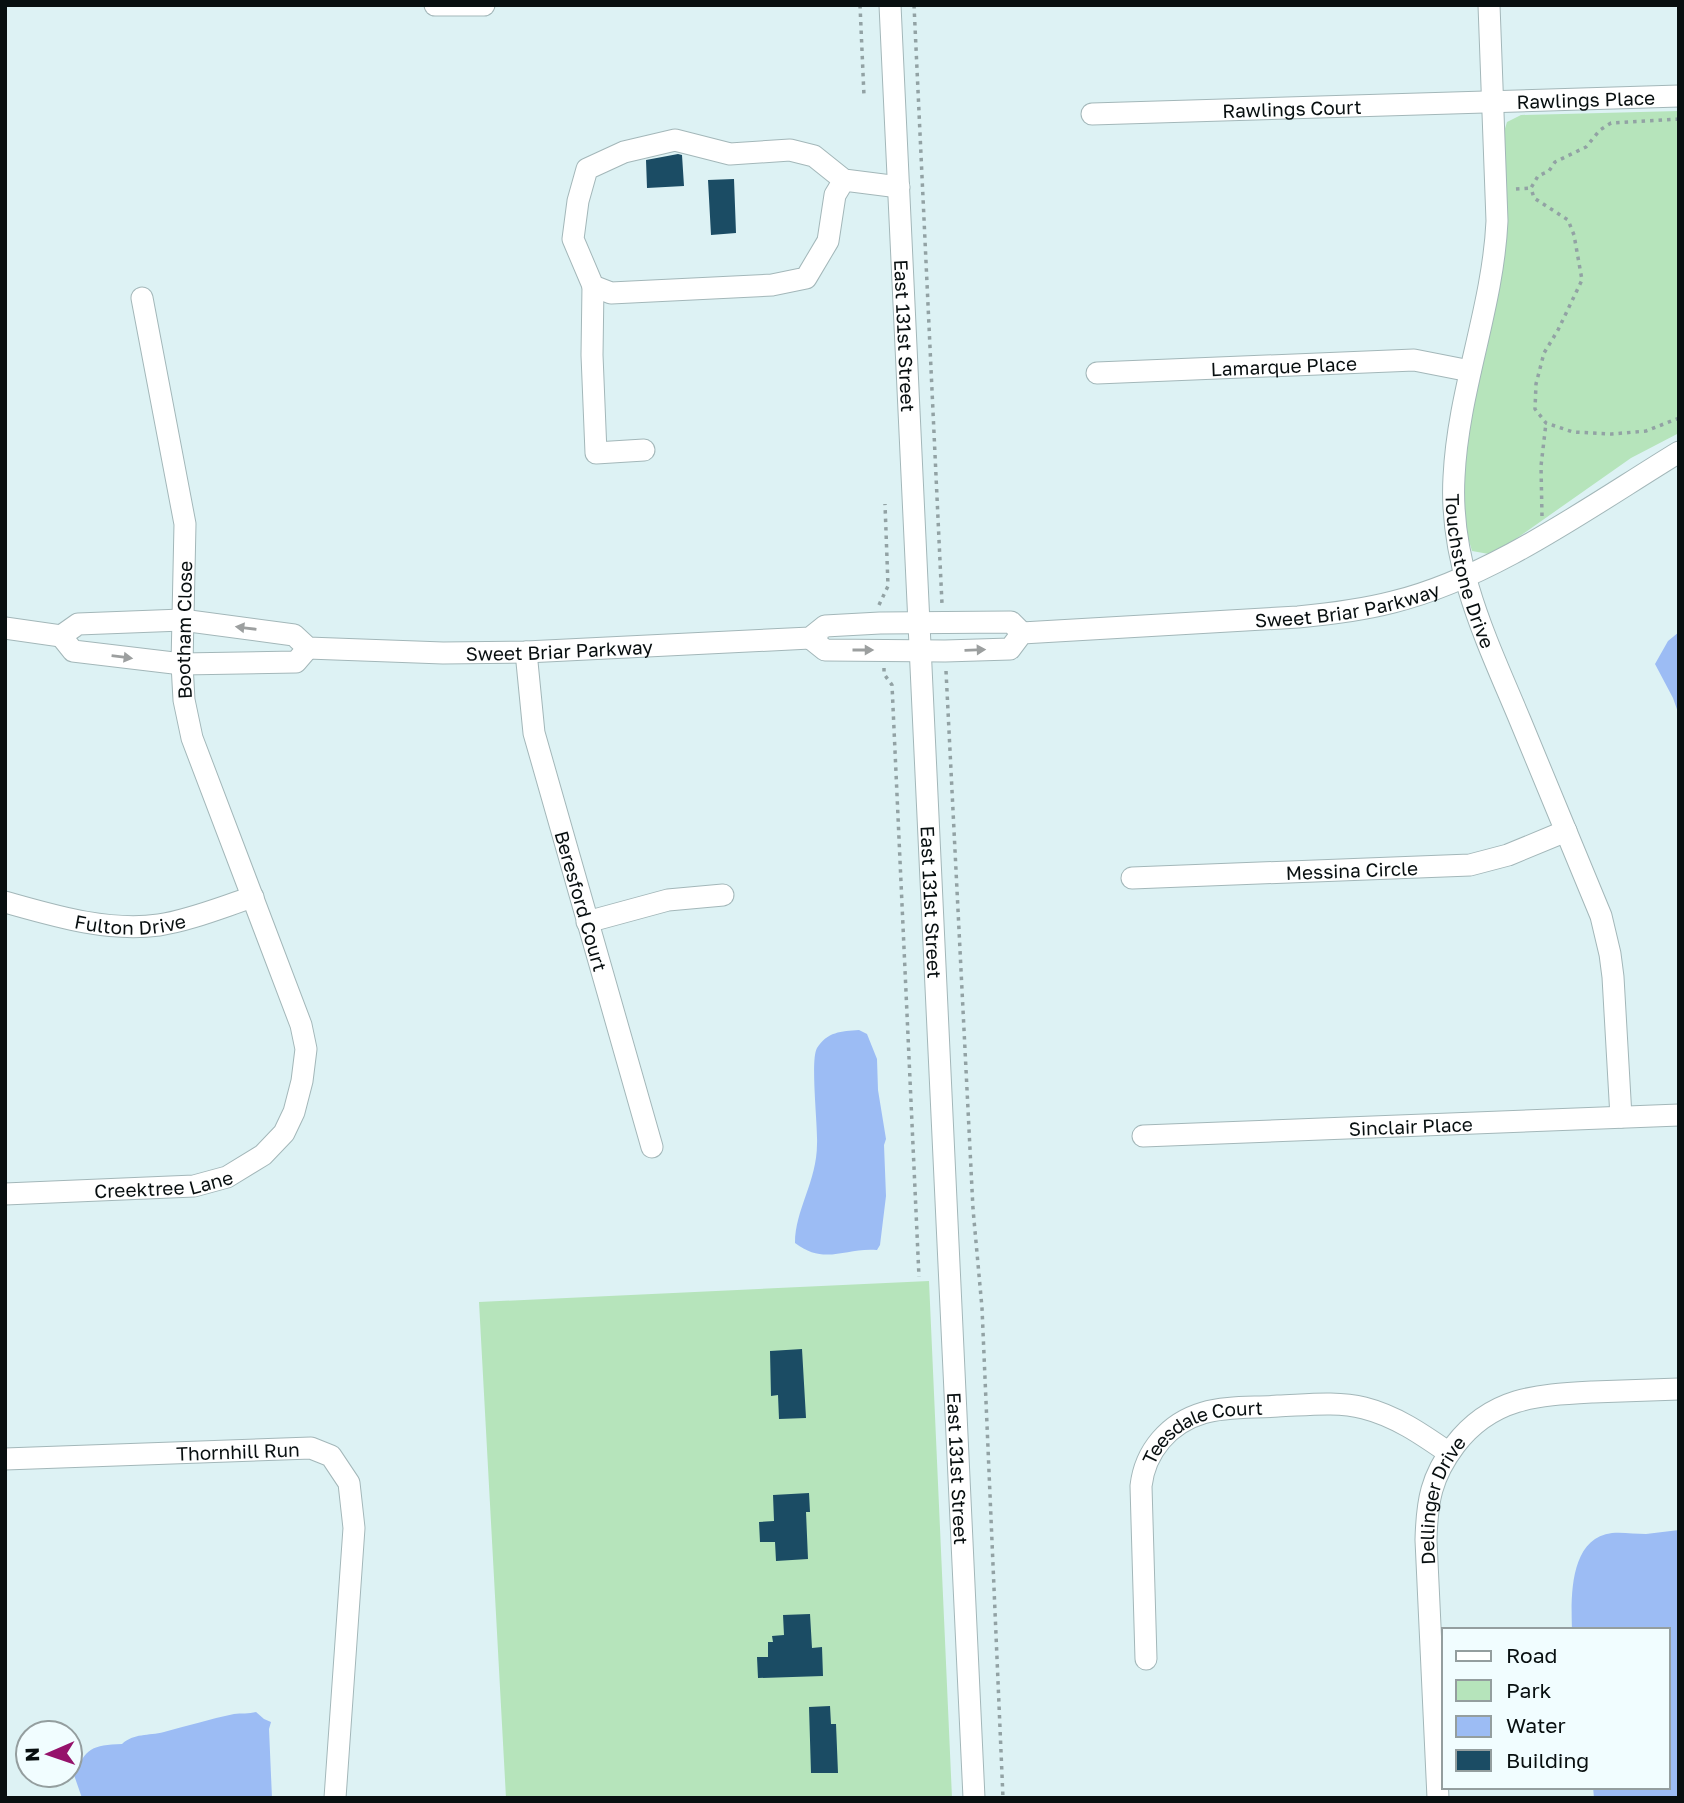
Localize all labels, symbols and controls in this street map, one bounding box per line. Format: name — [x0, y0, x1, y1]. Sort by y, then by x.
street label: Rawlings Place — [1516, 85, 1655, 112]
street label: Rawlings Court — [1222, 94, 1362, 121]
street label: East 131st Street — [890, 259, 921, 413]
street label: Lamarque Place — [1210, 351, 1357, 380]
street label: Touchstone Drive — [1442, 493, 1500, 651]
street label: Bootham Close — [170, 560, 196, 700]
street label: Sweet Briar Parkway — [1254, 577, 1443, 631]
one-way arrow — [235, 623, 257, 634]
street label: Sweet Briar Parkway — [466, 634, 654, 664]
one-way arrow — [852, 644, 874, 656]
one-way arrow — [964, 645, 986, 656]
one-way arrow — [111, 651, 133, 662]
street label: East 131st Street — [917, 825, 947, 979]
street label: Beresford Court — [551, 828, 613, 974]
street label: Messina Circle — [1285, 856, 1418, 884]
street label: Fulton Drive — [73, 908, 188, 938]
street label: Sinclair Place — [1348, 1112, 1473, 1139]
street label: Creektree Lane — [94, 1164, 235, 1202]
street label: East 131st Street — [943, 1391, 974, 1545]
street label: Teesdale Court — [1137, 1395, 1263, 1468]
street label: Dellinger Drive — [1414, 1431, 1470, 1565]
street label: Thornhill Run — [176, 1437, 300, 1464]
legend — [1442, 1628, 1670, 1789]
text: Road — [1506, 1642, 1557, 1668]
text: Park — [1506, 1677, 1552, 1703]
text: Water — [1506, 1712, 1566, 1738]
north arrow — [14, 1719, 84, 1789]
text: N — [20, 1747, 43, 1762]
text: Building — [1506, 1747, 1589, 1773]

